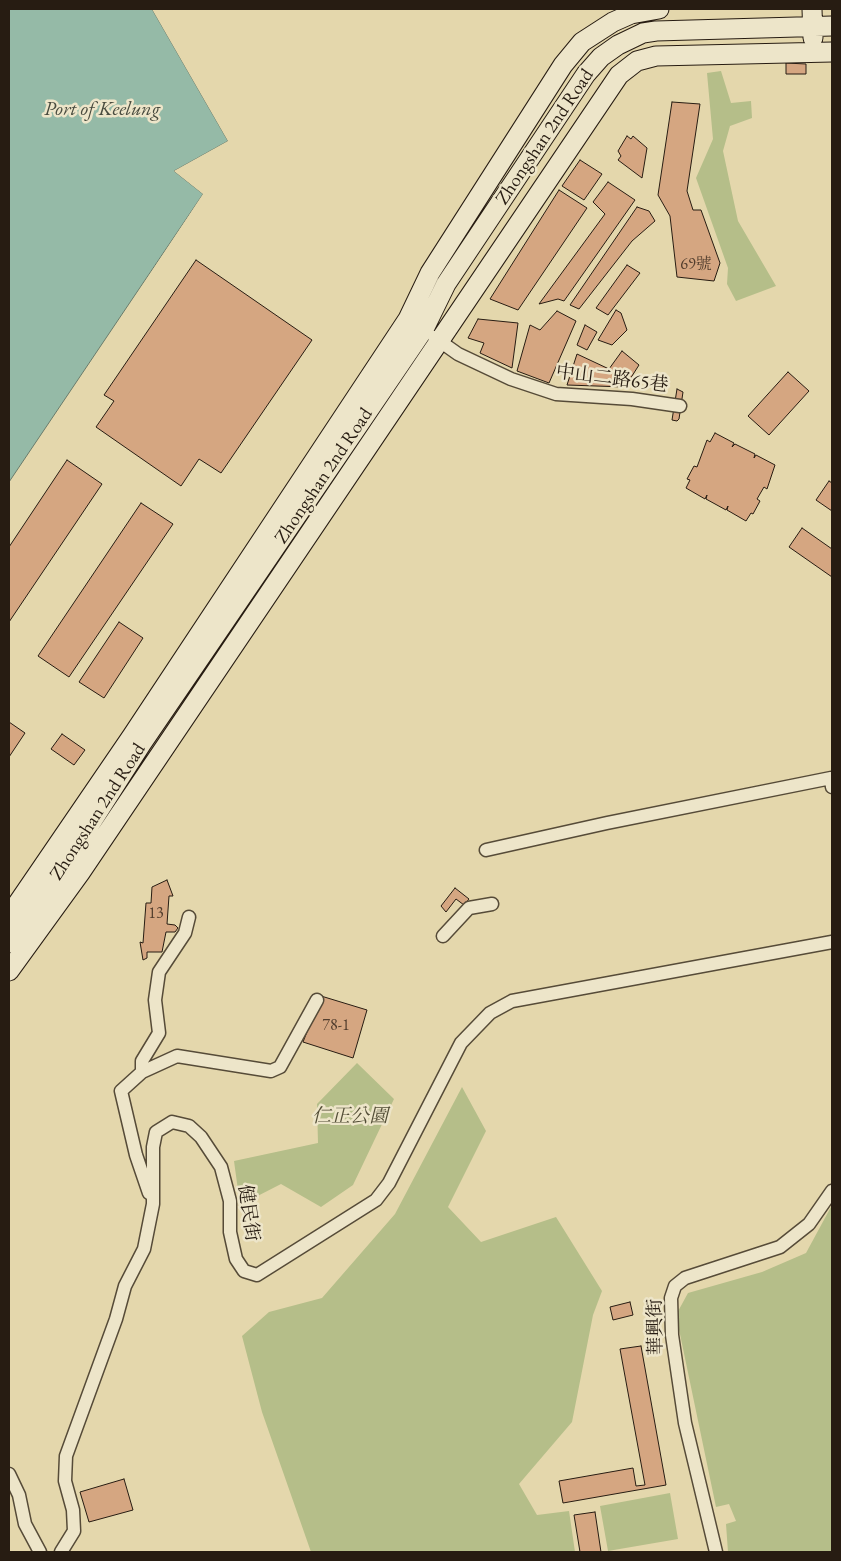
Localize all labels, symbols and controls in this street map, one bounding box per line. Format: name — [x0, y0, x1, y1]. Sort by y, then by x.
street label: Zhongshan 2nd Road — [491, 65, 599, 209]
water label: Port of Keelung — [44, 98, 160, 122]
house number: 69號 — [680, 255, 712, 275]
street label: 中山二路65巷 — [554, 361, 670, 397]
street label: Zhongshan 2nd Road — [270, 404, 378, 548]
street label: Zhongshan 2nd Road — [45, 739, 151, 885]
house number: 13 — [148, 904, 164, 924]
house number: 78-1 — [322, 1016, 350, 1036]
park label: 仁正公園 — [312, 1106, 388, 1128]
street label: 健民街 — [233, 1183, 263, 1243]
street label: 華興街 — [644, 1298, 668, 1356]

